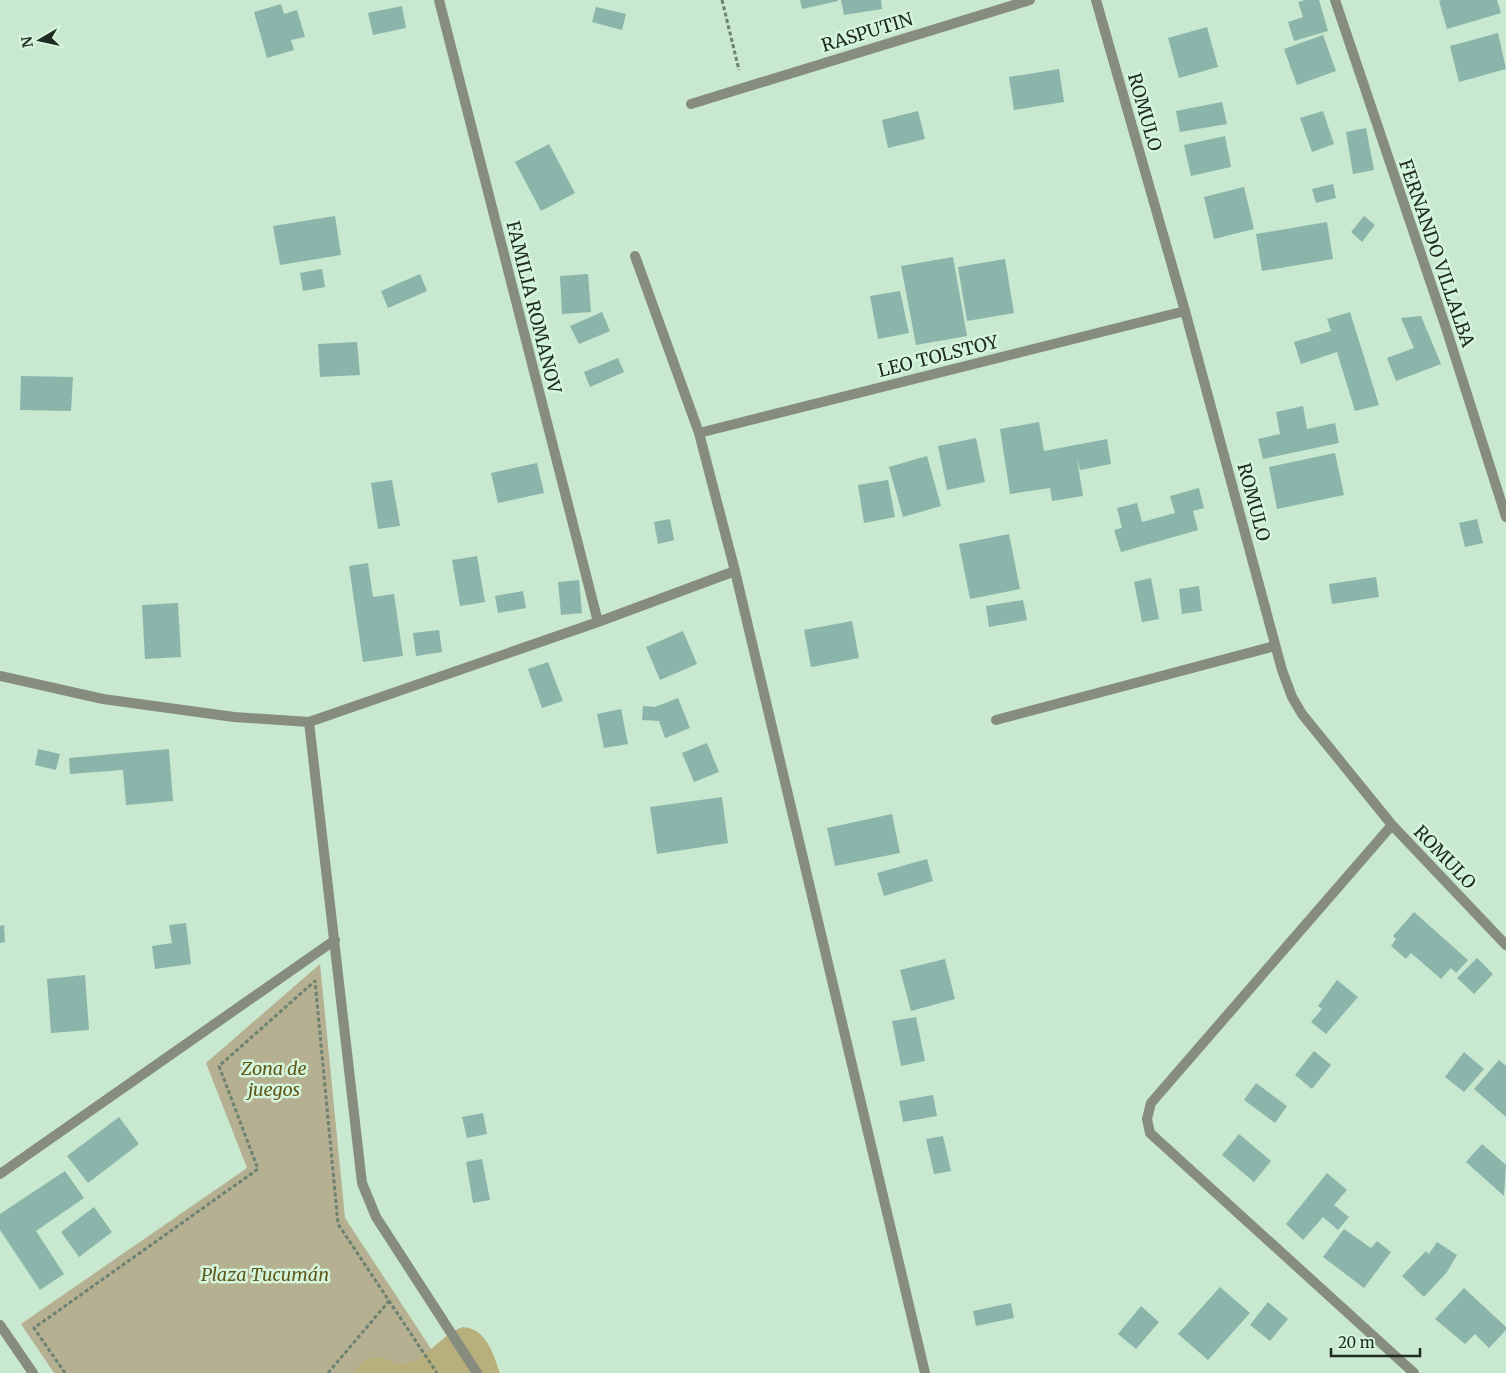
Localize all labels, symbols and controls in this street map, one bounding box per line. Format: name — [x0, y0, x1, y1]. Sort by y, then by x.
street label: RASPUTIN — [818, 7, 916, 57]
north arrow — [15, 15, 65, 65]
text: N — [17, 35, 37, 49]
street label: ROMULO — [1123, 70, 1167, 154]
street label: FERNANDO VILLALBA — [1394, 156, 1480, 350]
street label: FAMILIA ROMANOV — [501, 218, 567, 397]
street label: LEO TOLSTOY — [875, 330, 1001, 382]
street label: ROMULO — [1233, 460, 1275, 544]
street label: ROMULO — [1409, 820, 1481, 894]
park label: Zona de juegos — [240, 1057, 307, 1101]
park label: Plaza Tucumán — [201, 1263, 329, 1286]
scale bar — [1331, 1326, 1420, 1358]
text: 20 m — [1338, 1333, 1375, 1352]

